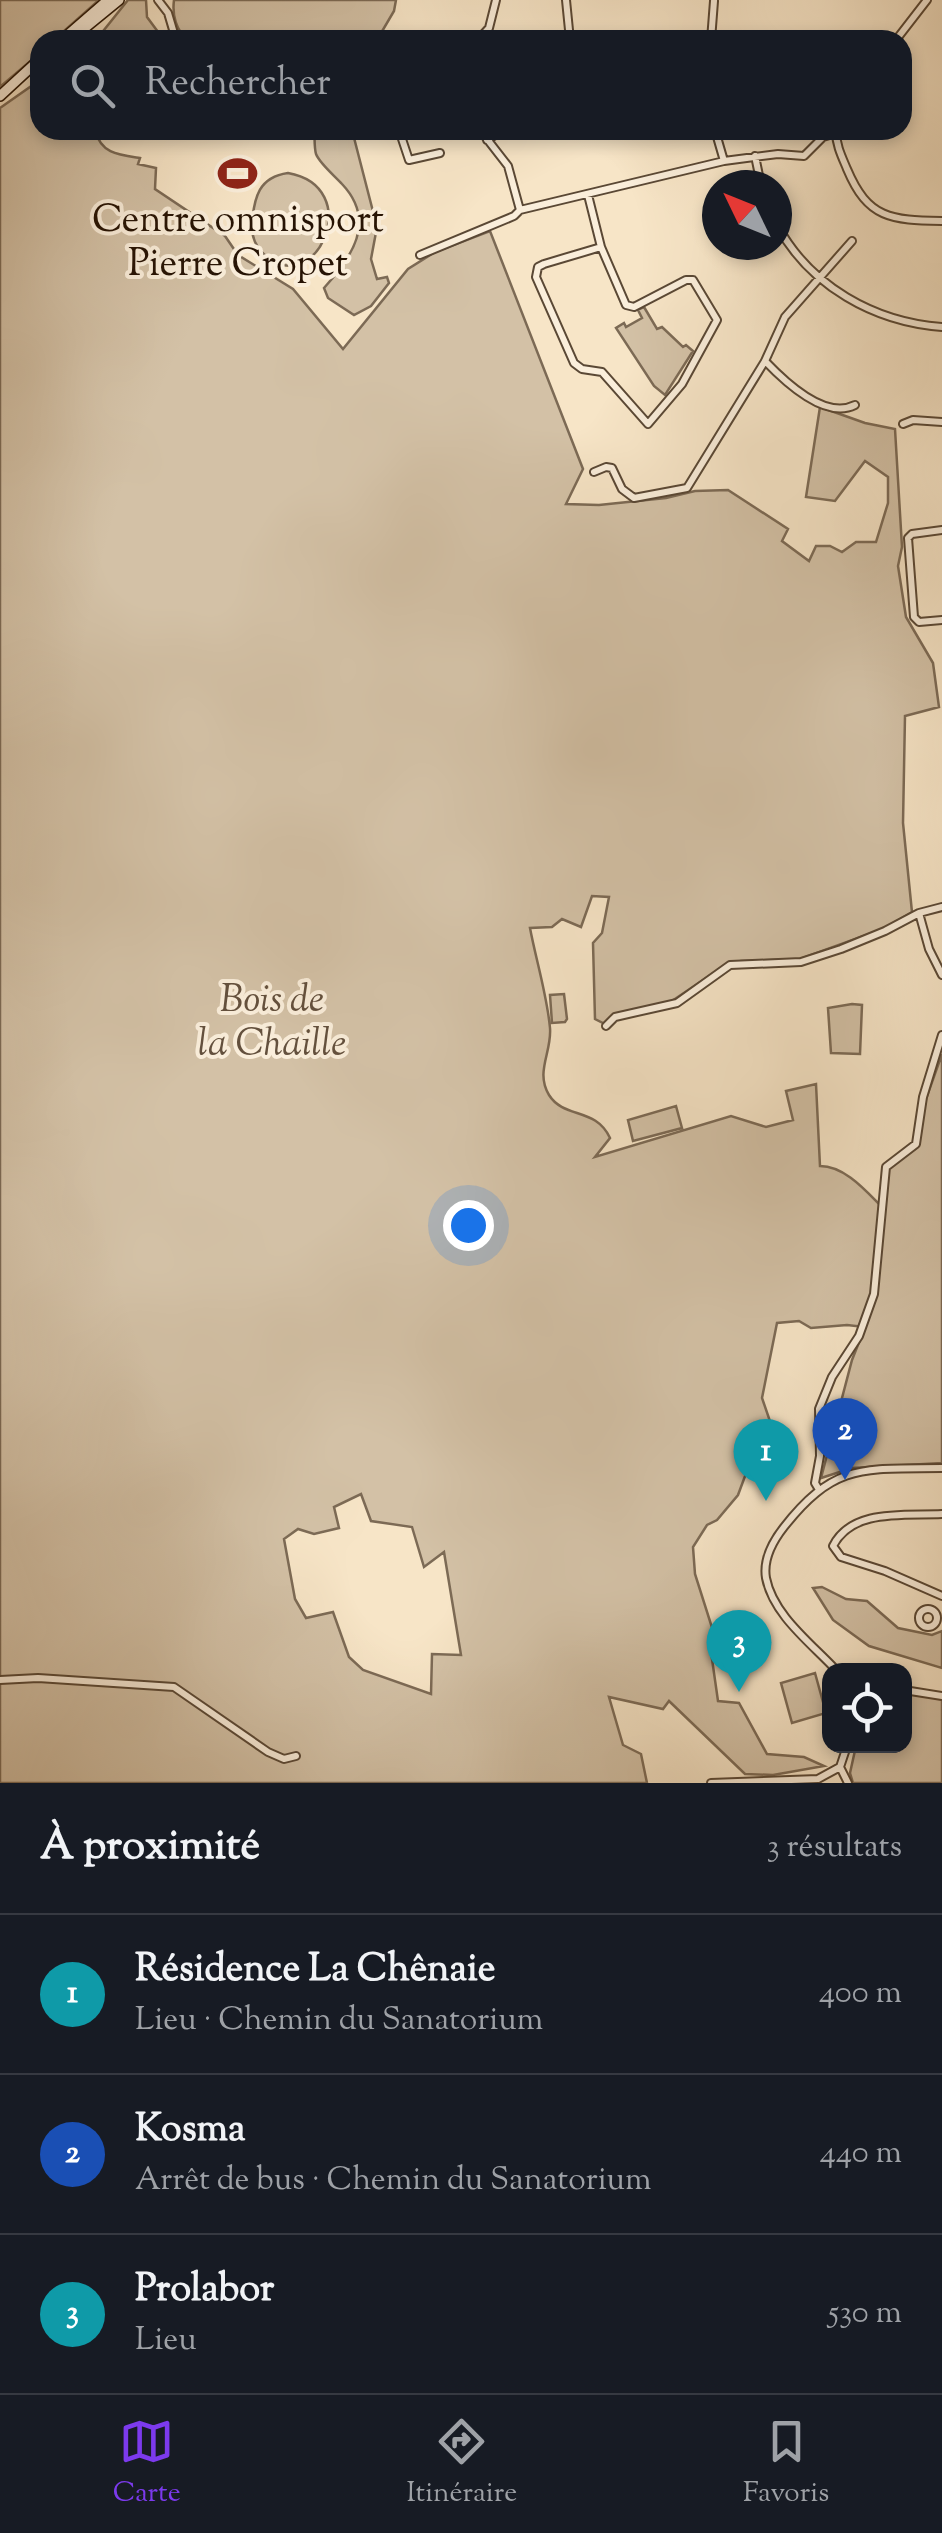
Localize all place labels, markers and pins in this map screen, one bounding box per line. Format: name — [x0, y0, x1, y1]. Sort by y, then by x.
sports icon: Centre omnisport Pierre Cropet — [217, 152, 259, 194]
place label: Centre omnisport Pierre Cropet — [92, 195, 384, 293]
pin: 2 — [812, 1398, 878, 1480]
pin: 1 — [734, 1418, 798, 1501]
pin: 3 — [706, 1610, 772, 1692]

